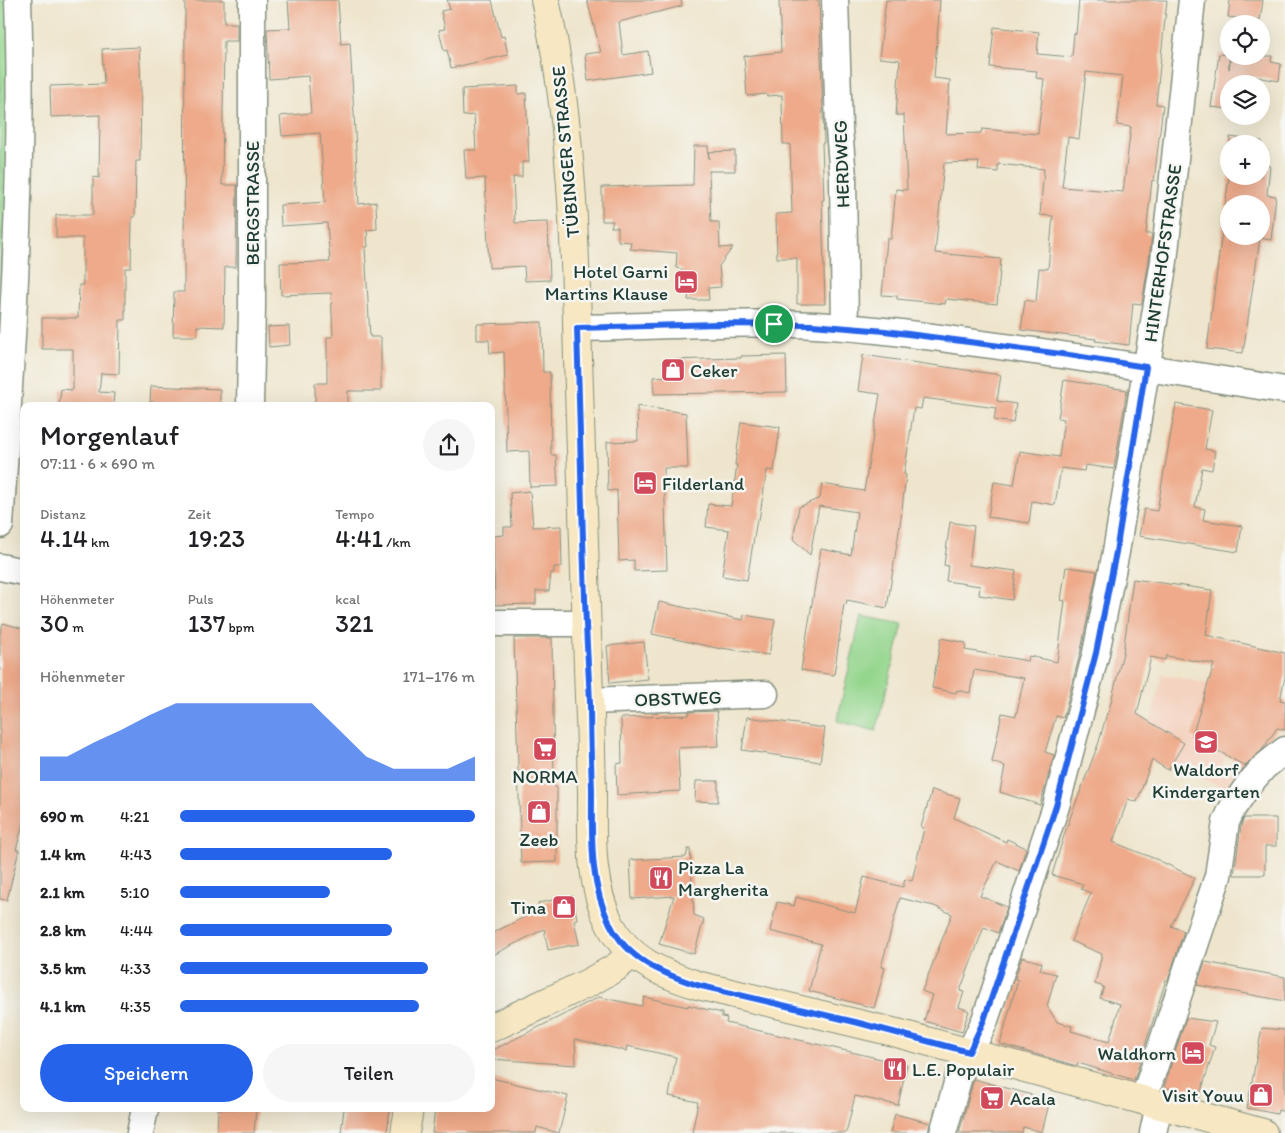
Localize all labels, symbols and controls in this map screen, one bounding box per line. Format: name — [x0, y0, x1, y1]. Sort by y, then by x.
map controls — [1220, 15, 1270, 245]
button: locate — [1220, 15, 1270, 65]
street label: TÜBINGER STRASSE — [547, 65, 584, 239]
button: layers — [1220, 75, 1270, 125]
street label: HERDWEG — [828, 120, 855, 208]
button: + — [1220, 135, 1270, 185]
street label: BERGSTRASSE — [241, 141, 264, 265]
street label: HINTERHOFSTRASSE — [1139, 162, 1186, 344]
button: − — [1220, 195, 1270, 245]
place label: Hotel Garni Martins Klause — [545, 260, 668, 305]
hotel icon: Hotel Garni Martins Klause — [673, 269, 699, 295]
pin — [753, 303, 795, 345]
icon: arrive — [760, 310, 788, 338]
shop icon: Ceker — [660, 357, 686, 383]
place label: Ceker — [690, 359, 738, 382]
text: Morgenlauf — [40, 418, 179, 452]
button: share — [423, 419, 475, 471]
text: 07:11 · 6 × 690 m — [40, 454, 155, 473]
hotel icon: Filderland — [632, 470, 658, 496]
place label: Filderland — [662, 472, 745, 495]
text: Distanz — [40, 506, 86, 523]
text: Zeit — [188, 506, 211, 523]
text: Tempo — [335, 506, 374, 523]
text: 4.14 — [40, 523, 88, 553]
text: 19:23 — [188, 523, 245, 553]
text: 4:41 — [335, 523, 383, 553]
text: km — [88, 534, 109, 551]
text: /km — [383, 534, 411, 551]
text: Höhenmeter — [40, 591, 114, 608]
text: Puls — [188, 591, 214, 608]
text: kcal — [335, 591, 360, 608]
text: 30 — [40, 608, 69, 638]
text: 137 — [188, 608, 225, 638]
text: 321 — [335, 608, 374, 638]
text: m — [69, 619, 84, 636]
text: bpm — [225, 619, 254, 636]
text: Höhenmeter — [40, 667, 125, 686]
text: 171–176 m — [402, 667, 475, 686]
street label: OBSTWEG — [634, 685, 722, 712]
school or university icon: Waldorf Kindergarten — [1193, 729, 1219, 755]
supermarket icon: NORMA — [532, 736, 558, 762]
place label: Waldorf Kindergarten — [1152, 758, 1260, 803]
place label: NORMA — [512, 765, 578, 788]
shop icon: Zeeb — [526, 799, 552, 825]
text: 690 m — [40, 807, 84, 826]
text: 4:21 — [120, 807, 149, 826]
place label: Zeeb — [520, 828, 559, 851]
text: 1.4 km — [40, 845, 86, 864]
text: 4:43 — [120, 845, 152, 864]
place label: Pizza La Margherita — [678, 856, 769, 901]
restaurant icon: Pizza La Margherita — [648, 865, 674, 891]
text: 2.1 km — [40, 883, 85, 902]
text: 5:10 — [120, 883, 150, 902]
shop icon: Tina — [551, 894, 577, 920]
place label: Tina — [510, 896, 546, 919]
text: 2.8 km — [40, 921, 86, 940]
text: 4:44 — [120, 921, 153, 940]
text: 3.5 km — [40, 959, 86, 978]
text: 4:33 — [120, 959, 151, 978]
text: 4.1 km — [40, 997, 86, 1016]
text: 4:35 — [120, 997, 151, 1016]
hotel icon: Waldhorn — [1180, 1040, 1206, 1066]
place label: Waldhorn — [1098, 1042, 1176, 1065]
button: Speichern — [40, 1044, 253, 1102]
button: Teilen — [263, 1044, 475, 1102]
restaurant icon: L.E. Populair — [882, 1056, 908, 1082]
place label: L.E. Populair — [912, 1058, 1015, 1081]
shop icon: Visit Youu — [1248, 1082, 1274, 1108]
place label: Visit Youu — [1162, 1084, 1244, 1107]
supermarket icon: Acala — [979, 1085, 1005, 1111]
place label: Acala — [1010, 1087, 1056, 1110]

